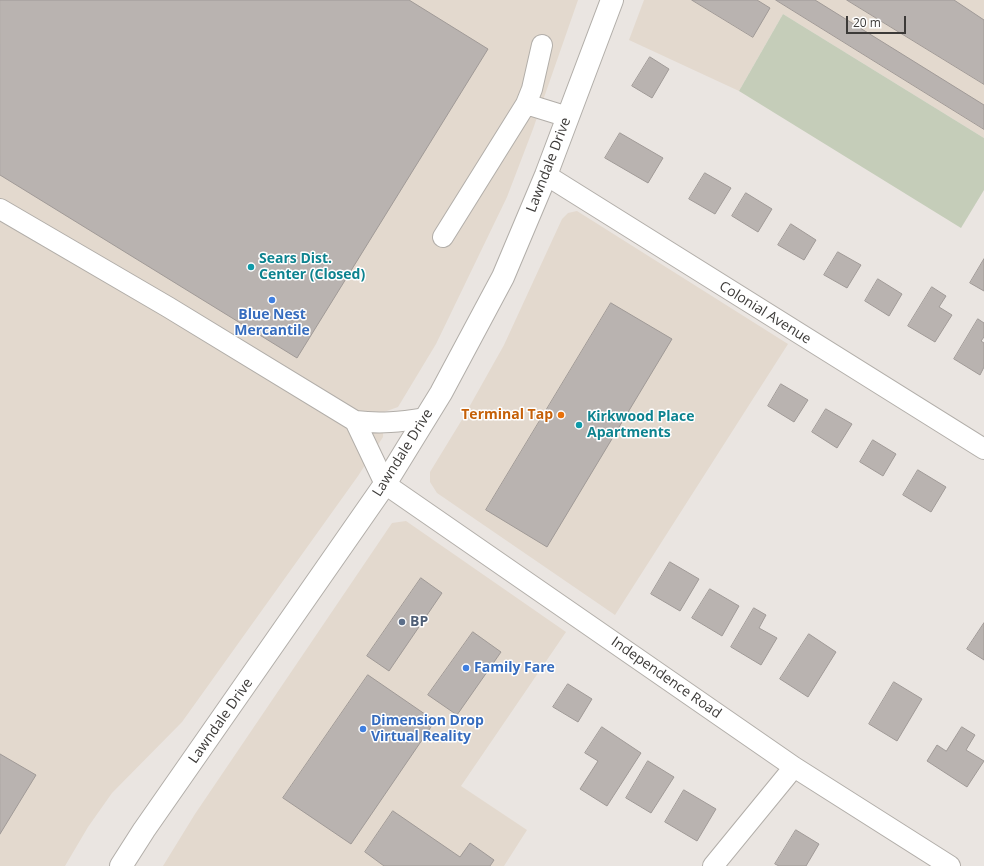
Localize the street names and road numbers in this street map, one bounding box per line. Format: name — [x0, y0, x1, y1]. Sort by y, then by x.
street label: Lawndale Drive — [523, 115, 575, 215]
street label: Colonial Avenue — [716, 278, 814, 348]
street label: Lawndale Drive — [369, 406, 437, 500]
street label: Independence Road — [608, 634, 724, 722]
street label: Lawndale Drive — [185, 675, 257, 767]

